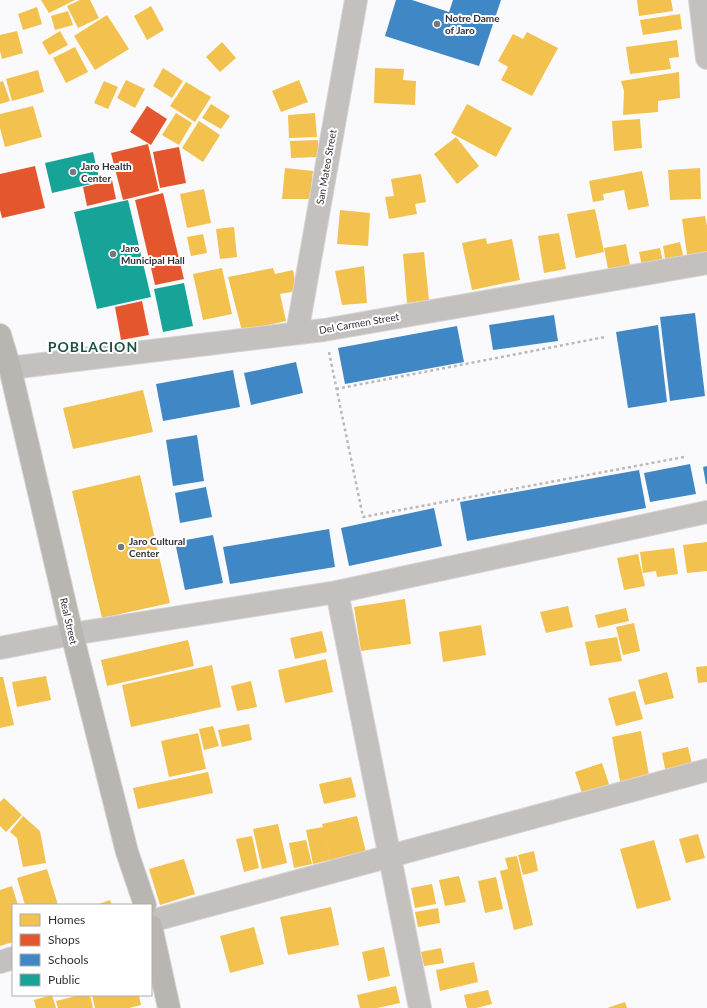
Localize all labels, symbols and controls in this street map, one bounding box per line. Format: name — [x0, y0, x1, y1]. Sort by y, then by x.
place label: Notre Dame of Jaro — [445, 12, 500, 36]
marker: Notre Dame of Jaro — [432, 19, 442, 29]
street label: San Mateo Street — [313, 128, 339, 205]
place label: Jaro Health Center — [81, 160, 132, 184]
marker: Jaro Health Center — [68, 167, 78, 177]
place label: Jaro Municipal Hall — [121, 242, 185, 266]
marker: Jaro Municipal Hall — [108, 249, 118, 259]
street label: Del Carmen Street — [318, 310, 400, 336]
district label: POBLACION — [48, 338, 138, 355]
place label: Jaro Cultural Center — [129, 535, 185, 559]
marker: Jaro Cultural Center — [116, 542, 126, 552]
street label: Real Street — [58, 597, 80, 646]
legend — [12, 904, 152, 996]
text: Homes — [48, 912, 85, 927]
text: Shops — [48, 932, 80, 947]
text: Schools — [48, 952, 89, 967]
text: Public — [48, 972, 80, 987]

